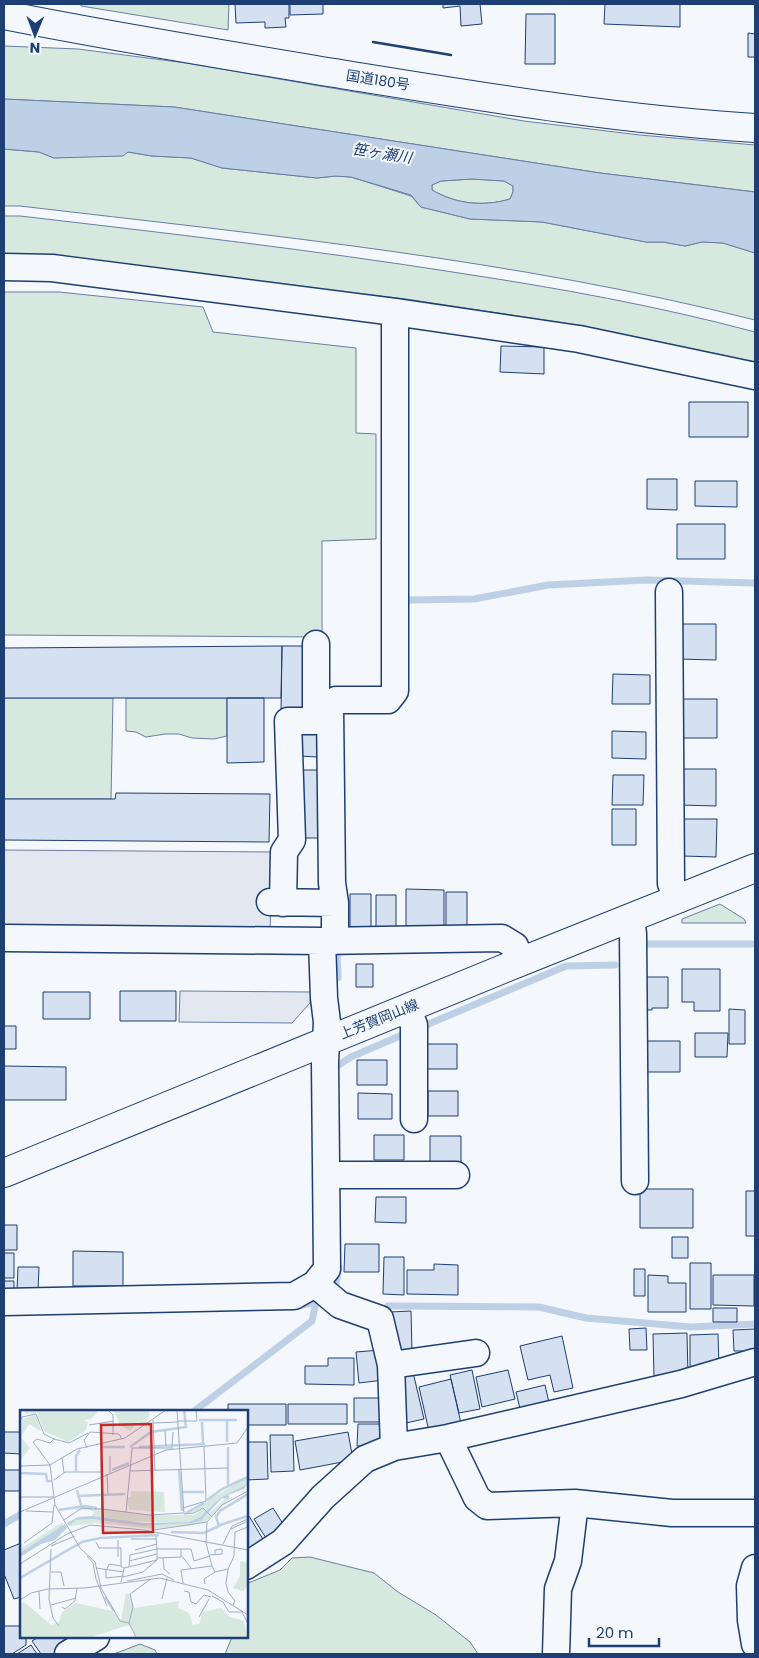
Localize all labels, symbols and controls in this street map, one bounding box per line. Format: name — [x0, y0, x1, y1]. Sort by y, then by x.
north arrow — [10, 10, 60, 60]
text: N — [29, 38, 40, 58]
street label: 国道180号 — [345, 65, 411, 95]
water label: 笹ヶ瀬川 — [351, 138, 415, 168]
street label: 上芳賀岡山線 — [336, 994, 422, 1044]
inset map — [20, 1410, 248, 1638]
scale bar — [589, 1616, 659, 1648]
text: 20 m — [596, 1622, 634, 1643]

